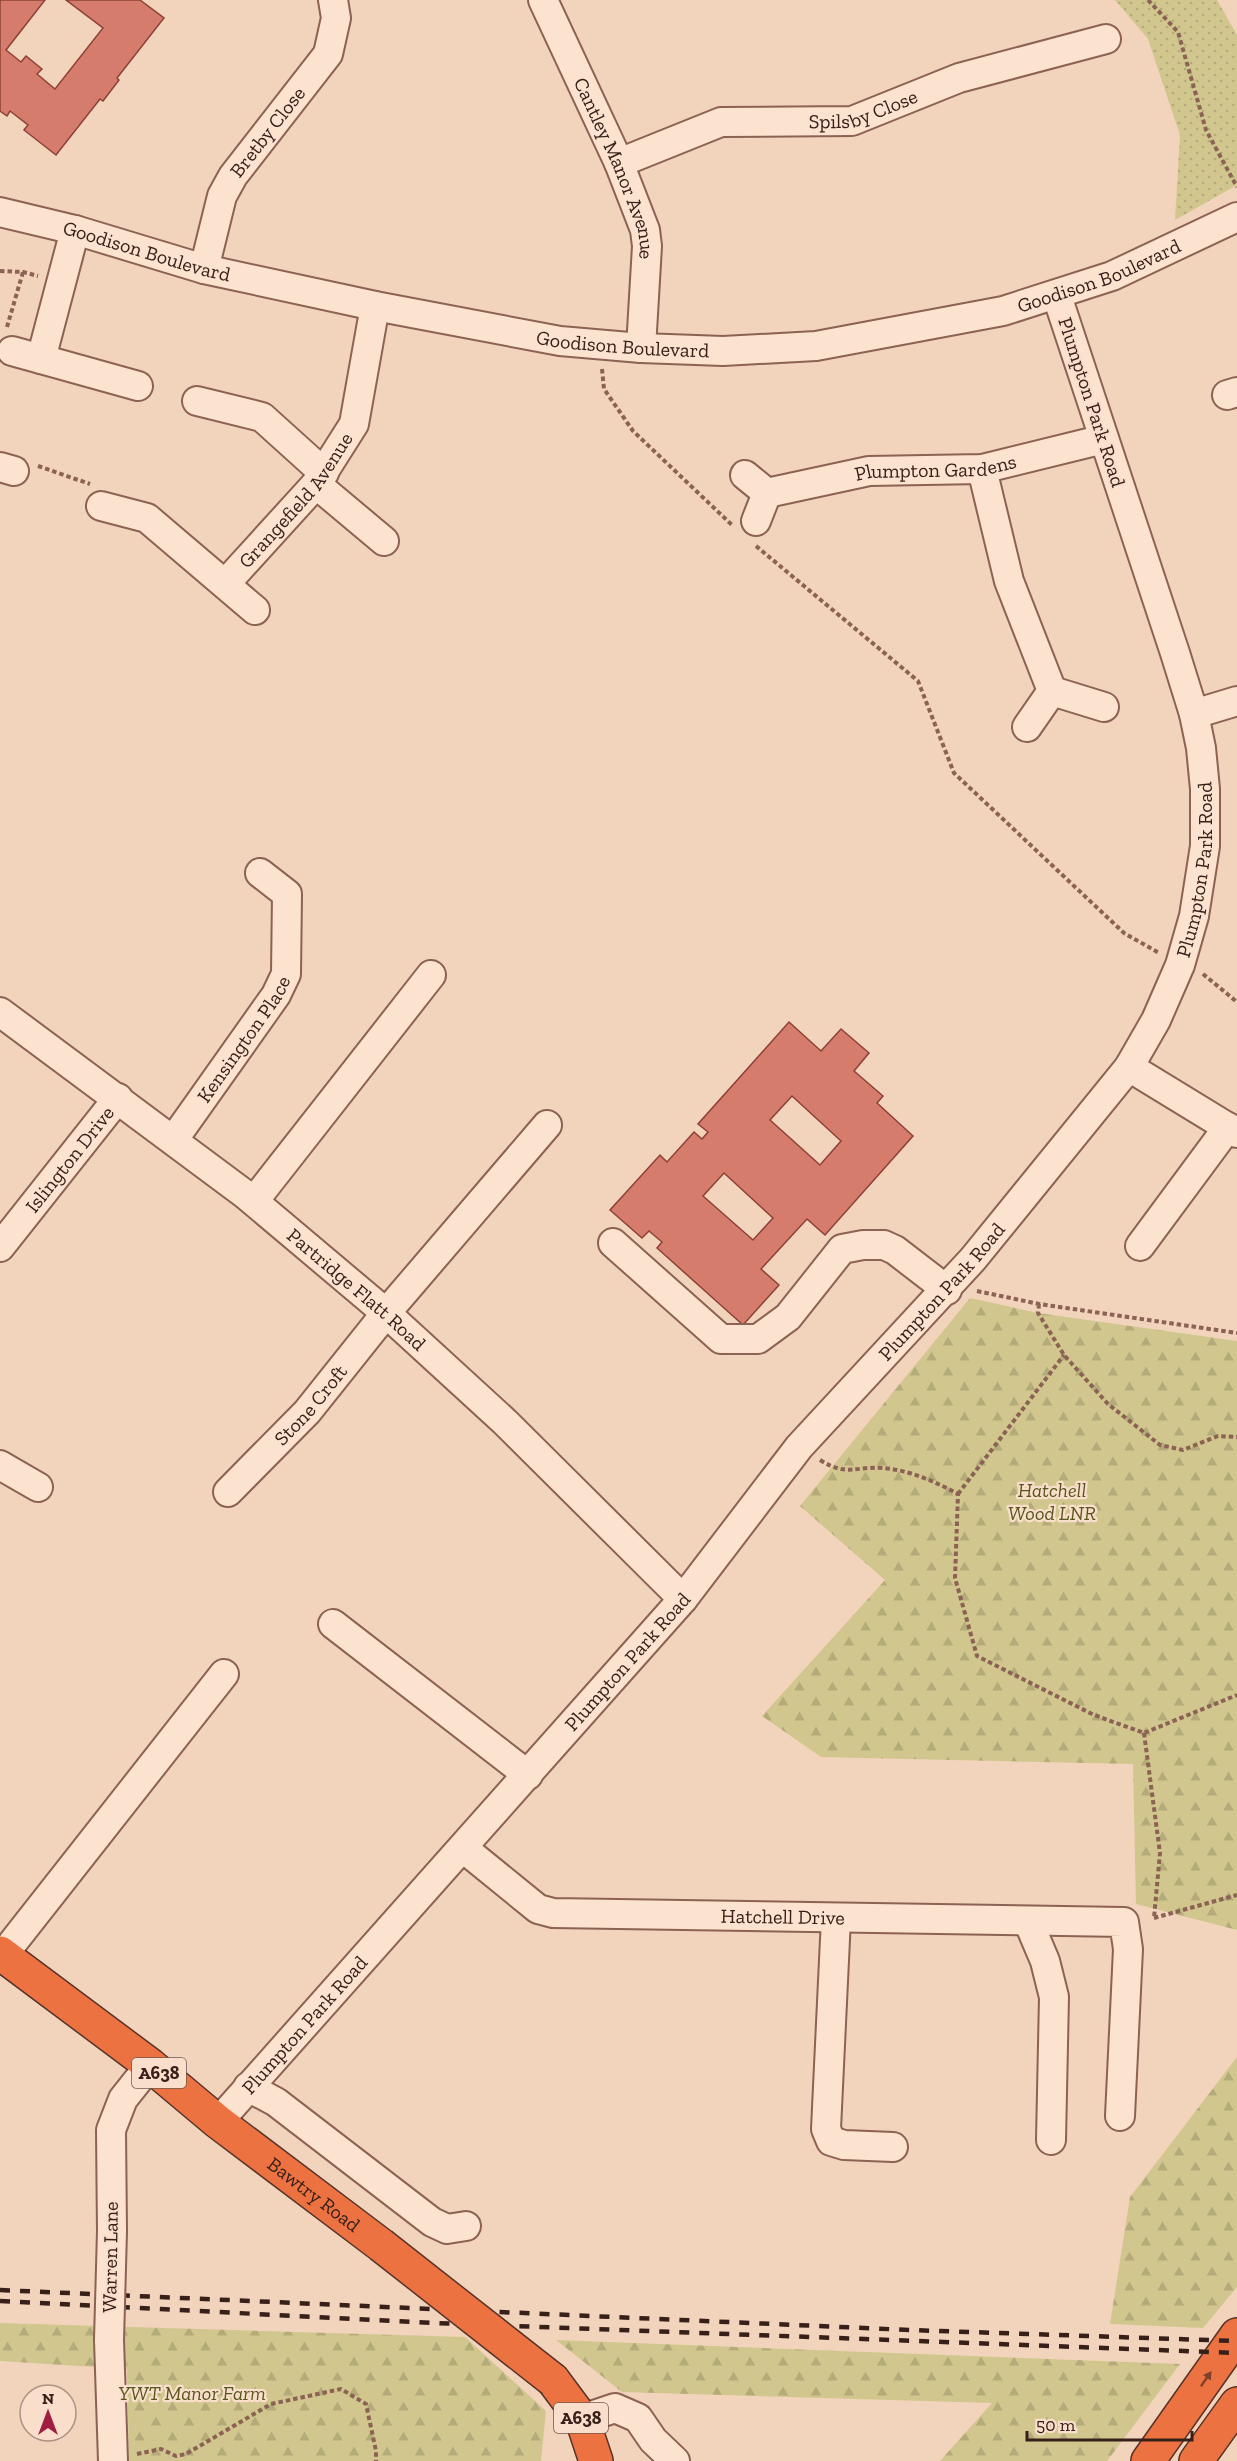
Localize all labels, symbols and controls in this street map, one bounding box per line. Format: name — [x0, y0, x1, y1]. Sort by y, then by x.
street label: Cantley Manor Avenue — [569, 74, 659, 260]
street label: Bretby Close — [225, 82, 310, 182]
street label: Spilsby Close — [809, 84, 921, 133]
street label: Goodison Boulevard — [61, 216, 233, 286]
street label: Goodison Boulevard — [1014, 233, 1184, 318]
street label: Plumpton Park Road — [1053, 314, 1131, 490]
street label: Goodison Boulevard — [534, 325, 710, 362]
street label: Grangefield Avenue — [234, 428, 358, 573]
street label: Plumpton Gardens — [852, 449, 1019, 486]
street label: Plumpton Park Road — [1171, 781, 1217, 960]
street label: Kensington Place — [192, 972, 295, 1107]
street label: Islington Drive — [20, 1101, 119, 1217]
street label: Plumpton Park Road — [873, 1218, 1010, 1365]
street label: Partridge Flatt Road — [282, 1223, 431, 1356]
street label: Stone Croft — [269, 1359, 352, 1450]
park label: Hatchell Wood LNR — [1008, 1478, 1096, 1525]
street label: Plumpton Park Road — [559, 1587, 695, 1736]
street label: Hatchell Drive — [721, 1904, 845, 1930]
street label: Plumpton Park Road — [236, 1951, 372, 2099]
road number: A638 — [132, 2058, 186, 2088]
street label: Bawtry Road — [263, 2152, 365, 2237]
street label: Warren Lane — [97, 2201, 123, 2313]
one-way arrow — [1200, 2371, 1212, 2387]
park label: YWT Manor Farm — [118, 2381, 266, 2405]
north arrow — [18, 2383, 78, 2443]
text: N — [42, 2389, 54, 2408]
road number: A638 — [554, 2403, 608, 2433]
scale bar — [1027, 2404, 1192, 2442]
text: 50 m — [1036, 2414, 1076, 2436]

